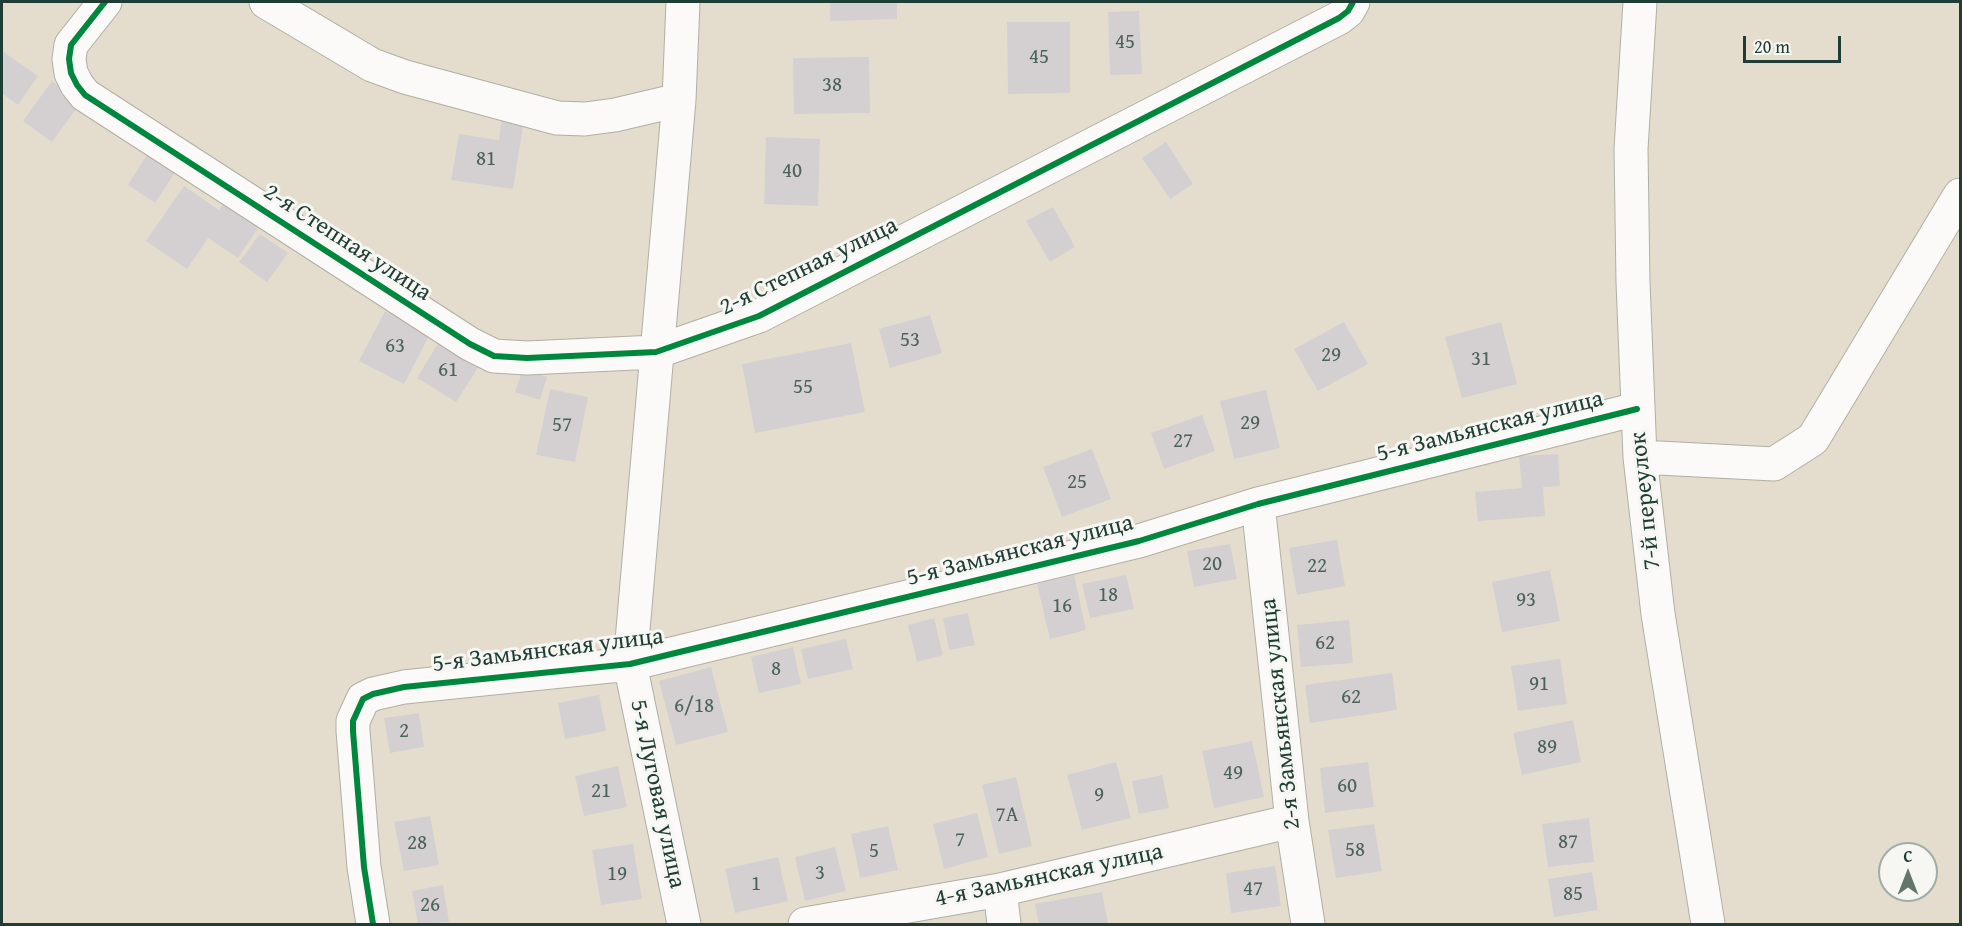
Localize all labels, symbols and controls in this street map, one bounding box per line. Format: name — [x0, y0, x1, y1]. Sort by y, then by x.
scale bar — [1746, 24, 1844, 62]
house number: 45 — [1115, 30, 1135, 56]
text: 20 m — [1754, 33, 1790, 60]
house number: 45 — [1029, 45, 1049, 71]
house number: 38 — [822, 73, 842, 99]
house number: 81 — [476, 147, 496, 173]
house number: 40 — [782, 159, 802, 185]
street label: 2-я Степная улица — [258, 178, 436, 308]
street label: 2-я Степная улица — [715, 211, 903, 323]
house number: 53 — [900, 328, 920, 354]
house number: 63 — [385, 334, 405, 360]
house number: 29 — [1321, 343, 1341, 369]
house number: 31 — [1471, 347, 1491, 373]
house number: 61 — [438, 358, 458, 384]
house number: 55 — [793, 375, 813, 401]
street label: 5-я Замьянская улица — [1374, 385, 1606, 469]
house number: 29 — [1240, 411, 1260, 437]
house number: 57 — [552, 413, 572, 439]
house number: 27 — [1173, 429, 1193, 455]
street label: 7-й переулок — [1624, 431, 1668, 571]
house number: 25 — [1067, 470, 1087, 496]
street label: 5-я Замьянская улица — [904, 509, 1136, 593]
house number: 20 — [1202, 552, 1222, 578]
house number: 22 — [1307, 554, 1327, 580]
house number: 18 — [1098, 583, 1118, 609]
house number: 93 — [1516, 588, 1536, 614]
house number: 16 — [1052, 594, 1072, 620]
street label: 2-я Замьянская улица — [1255, 597, 1307, 831]
street label: 5-я Замьянская улица — [431, 623, 665, 679]
house number: 62 — [1315, 631, 1335, 657]
house number: 8 — [771, 657, 781, 683]
house number: 91 — [1529, 672, 1549, 698]
house number: 62 — [1341, 685, 1361, 711]
house number: 6/18 — [674, 694, 714, 720]
street label: 5-я Луговая улица — [623, 697, 691, 891]
house number: 2 — [399, 719, 409, 745]
house number: 89 — [1537, 735, 1557, 761]
house number: 49 — [1223, 761, 1243, 787]
house number: 60 — [1337, 774, 1357, 800]
house number: 21 — [591, 779, 611, 805]
house number: 9 — [1094, 783, 1104, 809]
house number: 7А — [996, 803, 1018, 829]
house number: 7 — [955, 828, 965, 854]
house number: 87 — [1558, 830, 1578, 856]
house number: 28 — [407, 831, 427, 857]
street label: 4-я Замьянская улица — [932, 838, 1166, 914]
house number: 58 — [1345, 838, 1365, 864]
house number: 5 — [869, 839, 879, 865]
north arrow — [1878, 842, 1938, 902]
text: С — [1903, 844, 1913, 868]
house number: 3 — [815, 861, 825, 887]
house number: 19 — [607, 862, 627, 888]
house number: 1 — [751, 872, 761, 898]
house number: 47 — [1243, 877, 1263, 903]
house number: 85 — [1563, 882, 1583, 908]
house number: 26 — [420, 893, 440, 919]

